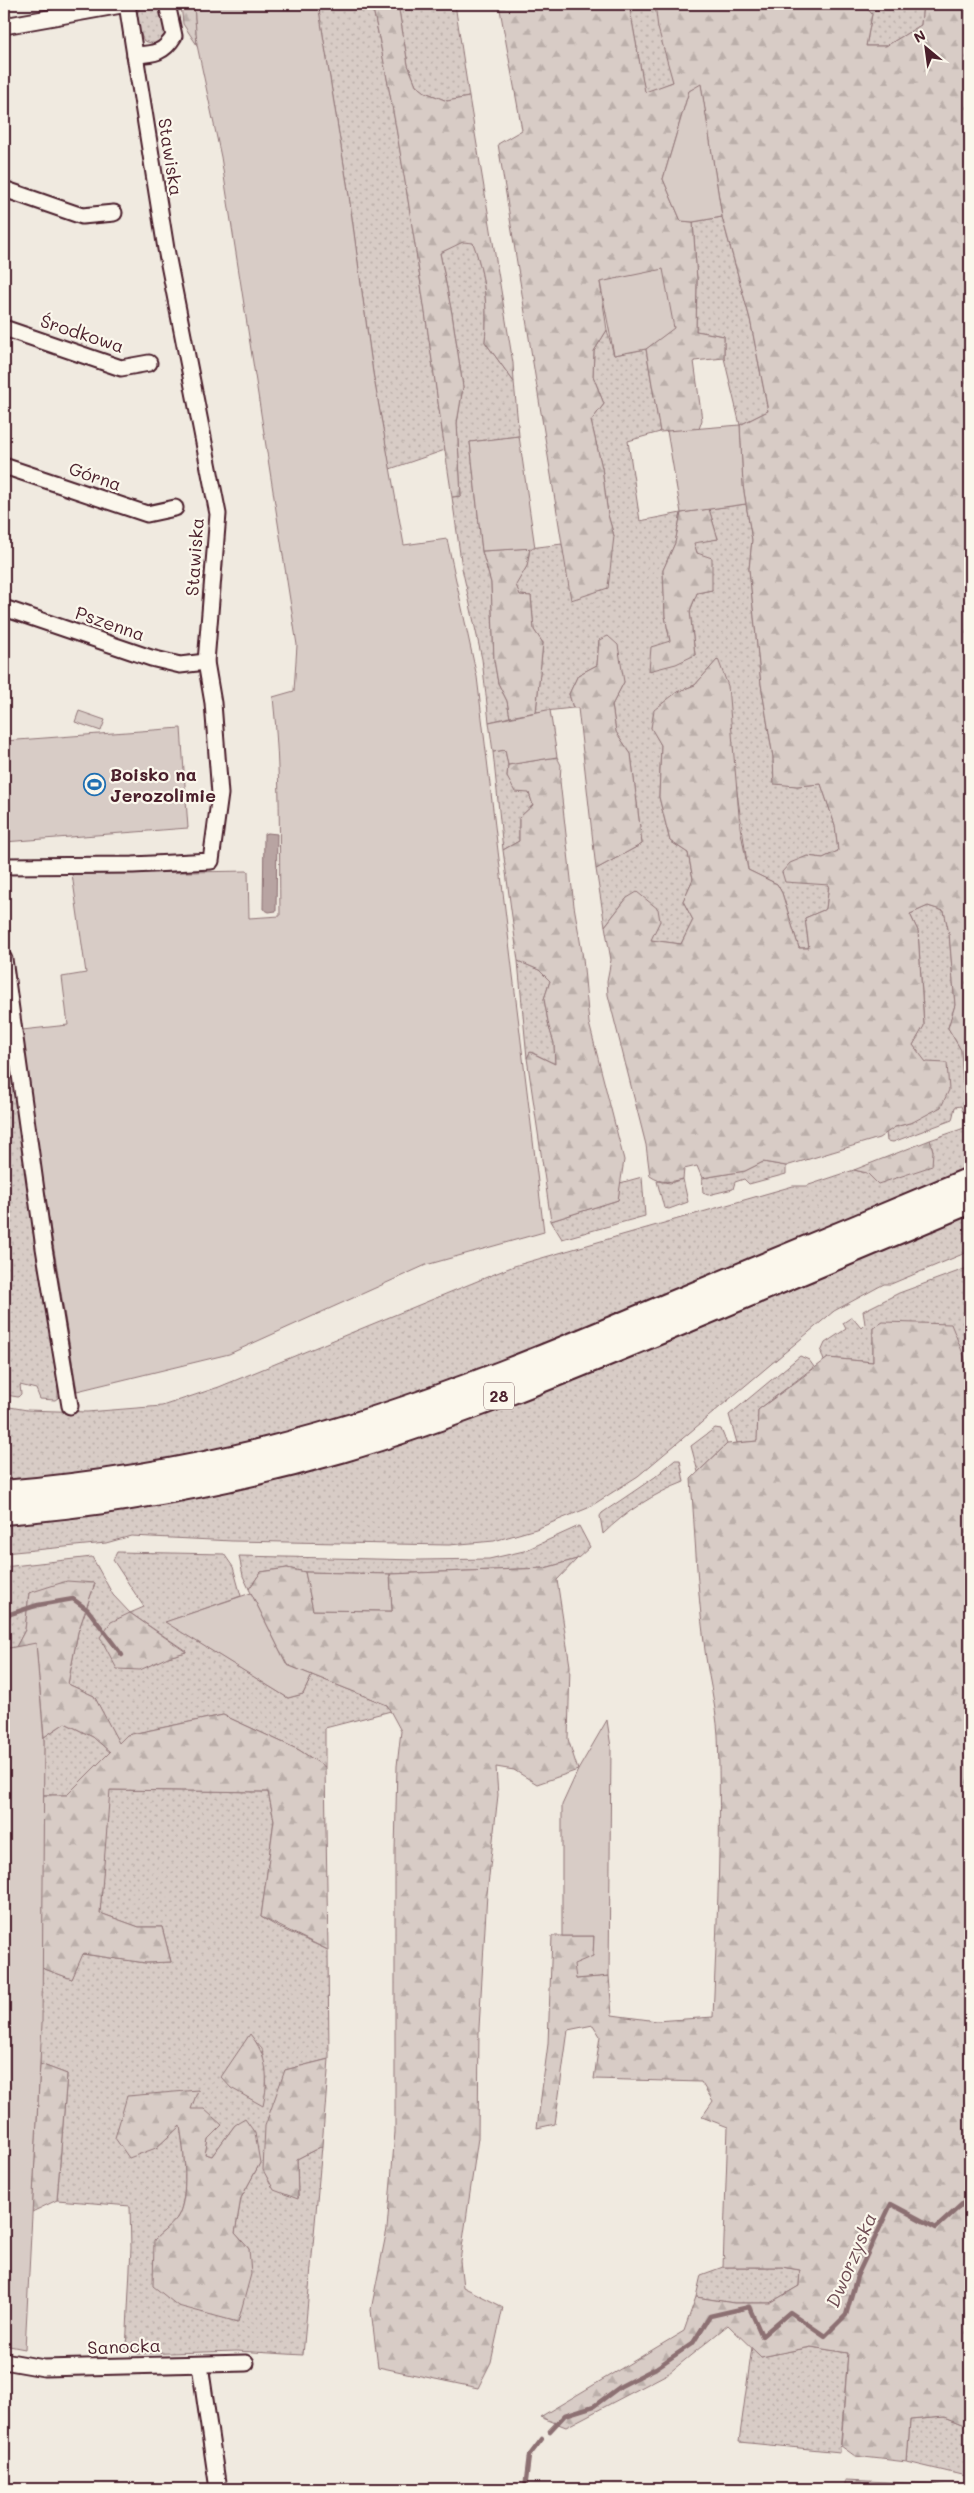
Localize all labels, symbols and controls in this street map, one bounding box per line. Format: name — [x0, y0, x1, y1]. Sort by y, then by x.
north arrow — [902, 22, 952, 72]
text: N — [910, 25, 929, 47]
street label: Stawiska — [153, 116, 189, 197]
street label: Środkowa — [37, 308, 127, 358]
street label: Górna — [66, 456, 125, 496]
street label: Stawiska — [179, 517, 209, 597]
street label: Pszenna — [72, 600, 148, 646]
place label: Boisko na Jerozolimie — [110, 762, 216, 807]
sports icon: Boisko na Jerozolimie — [82, 773, 106, 797]
road number: 28 — [484, 1382, 514, 1410]
water label: Dworzyska — [819, 2209, 882, 2311]
street label: Sanocka — [87, 2333, 161, 2359]

